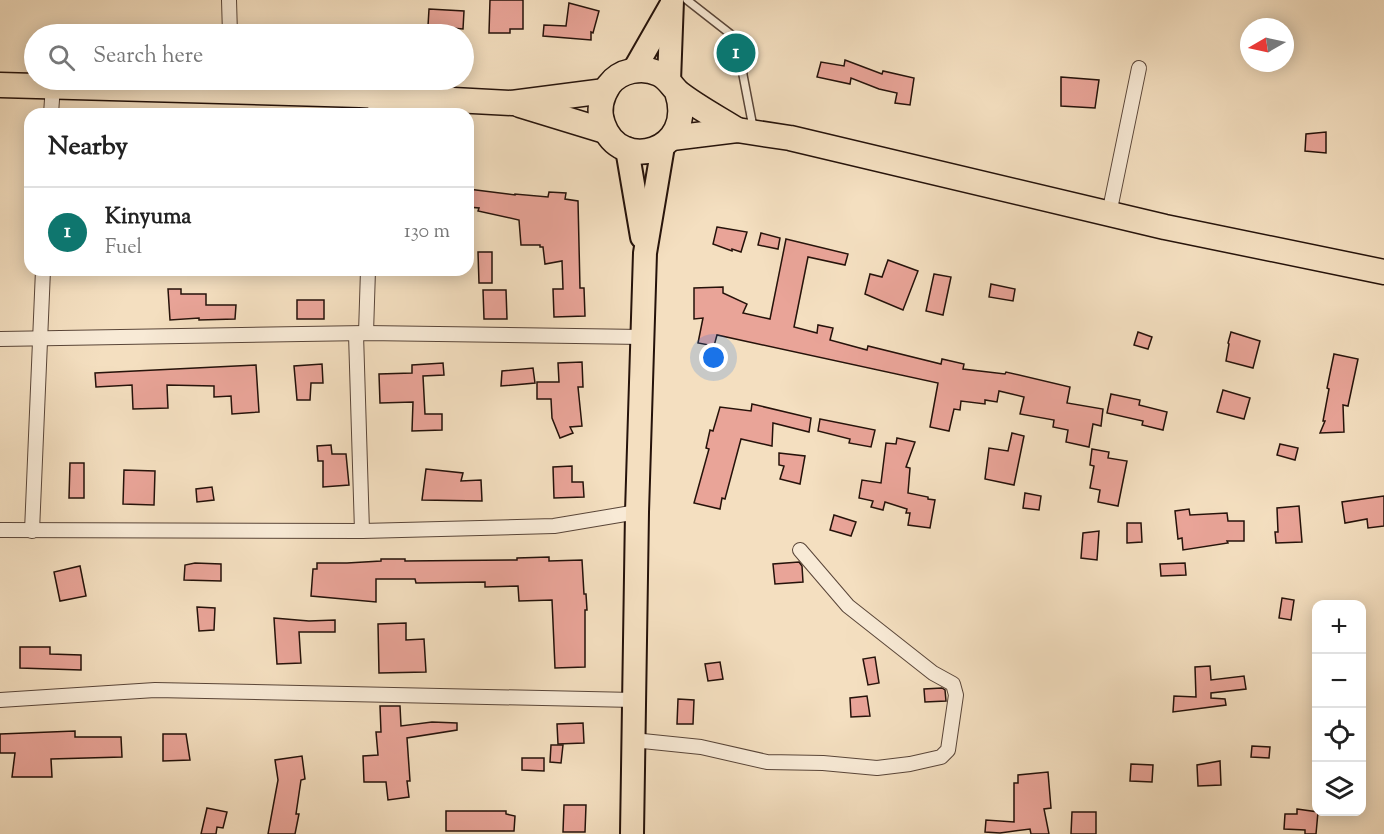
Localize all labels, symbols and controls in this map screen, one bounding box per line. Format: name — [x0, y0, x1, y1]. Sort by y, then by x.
north arrow — [1240, 18, 1294, 72]
search box — [24, 24, 474, 90]
pin: 1 — [716, 31, 756, 76]
icon: search — [45, 41, 78, 74]
text: Search here — [93, 41, 203, 73]
text: Nearby — [48, 129, 128, 166]
text: Kinyuma — [105, 202, 192, 234]
text: 1 — [64, 218, 71, 247]
text: 130 m — [404, 218, 450, 247]
text: Fuel — [105, 234, 142, 263]
your location — [699, 343, 728, 372]
map controls — [1312, 600, 1366, 816]
button: + — [1312, 600, 1366, 654]
button: − — [1312, 654, 1366, 708]
button: locate — [1312, 708, 1366, 762]
button: layers — [1312, 762, 1366, 816]

